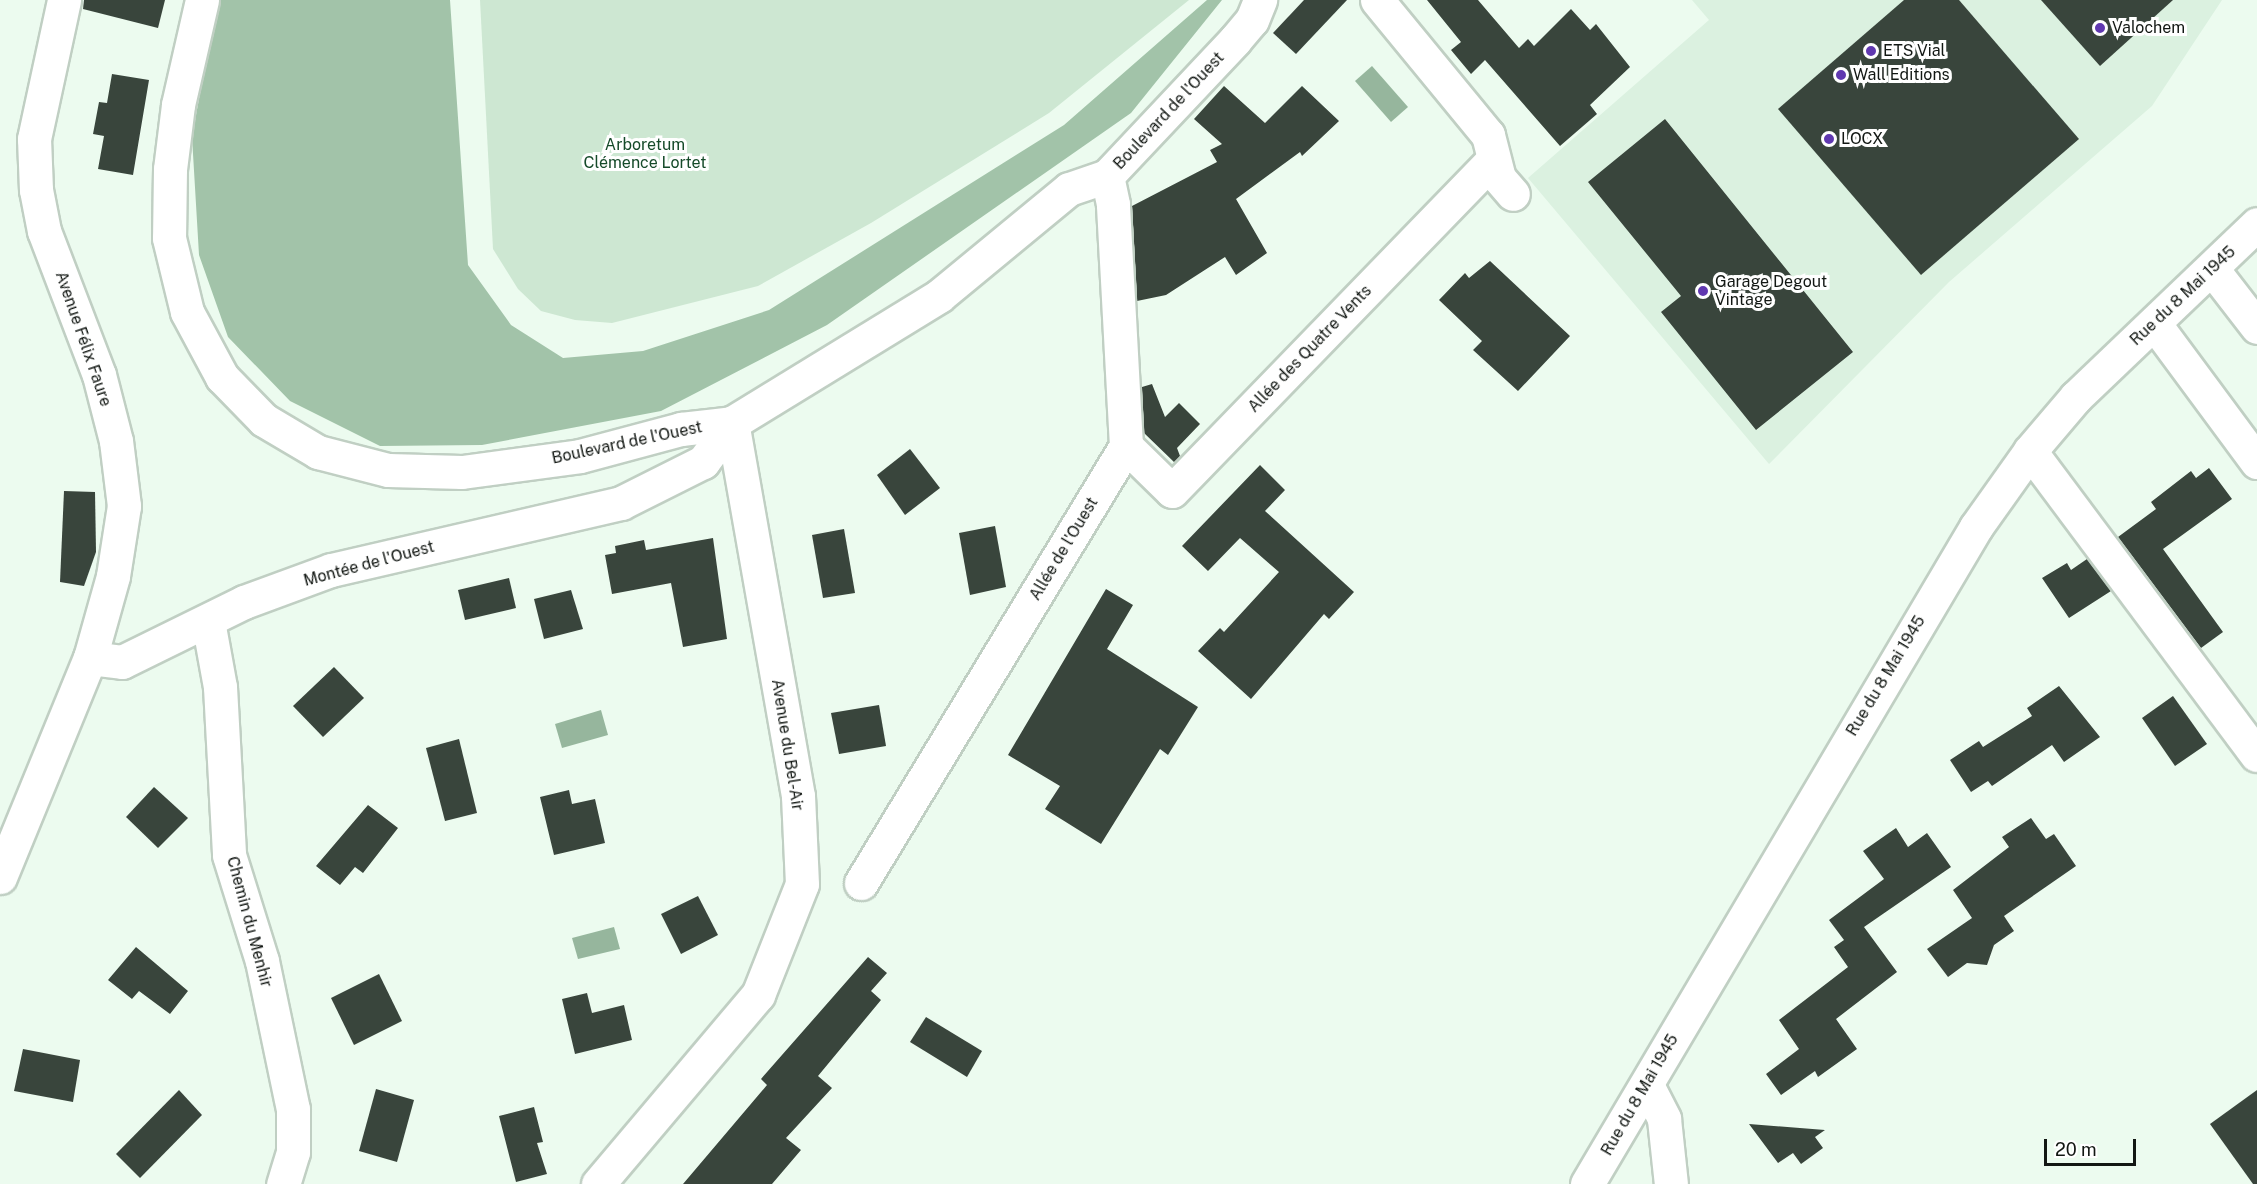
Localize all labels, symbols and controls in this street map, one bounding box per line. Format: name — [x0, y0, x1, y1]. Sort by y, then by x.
place label: Valochem — [2112, 18, 2185, 38]
marker: Valochem — [2093, 21, 2107, 35]
place label: ETS Vial — [1883, 41, 1946, 61]
marker: ETS Vial — [1864, 44, 1878, 58]
street label: Boulevard de l'Ouest — [1110, 48, 1228, 174]
place label: Wall Editions — [1853, 65, 1950, 85]
marker: Wall Editions — [1834, 68, 1848, 82]
place label: LOCX — [1841, 129, 1883, 149]
marker: LOCX — [1822, 132, 1836, 146]
park label: Arboretum Clémence Lortet — [583, 135, 707, 173]
street label: Rue du 8 Mai 1945 — [2126, 242, 2240, 350]
street label: Avenue Félix Faure — [51, 269, 115, 409]
place label: Garage Degout Vintage — [1715, 272, 1827, 310]
street label: Allée des Quatre Vents — [1244, 281, 1376, 417]
marker: Garage Degout Vintage — [1696, 284, 1710, 298]
street label: Boulevard de l'Ouest — [550, 418, 704, 468]
street label: Allée de l'Ouest — [1026, 494, 1102, 604]
street label: Montée de l'Ouest — [301, 537, 437, 591]
street label: Rue du 8 Mai 1945 — [1842, 612, 1930, 740]
street label: Avenue du Bel-Air — [767, 678, 807, 812]
street label: Chemin du Menhir — [222, 854, 276, 990]
street label: Rue du 8 Mai 1945 — [1597, 1031, 1683, 1159]
scale bar — [2047, 1127, 2138, 1165]
text: 20 m — [2055, 1139, 2097, 1160]

